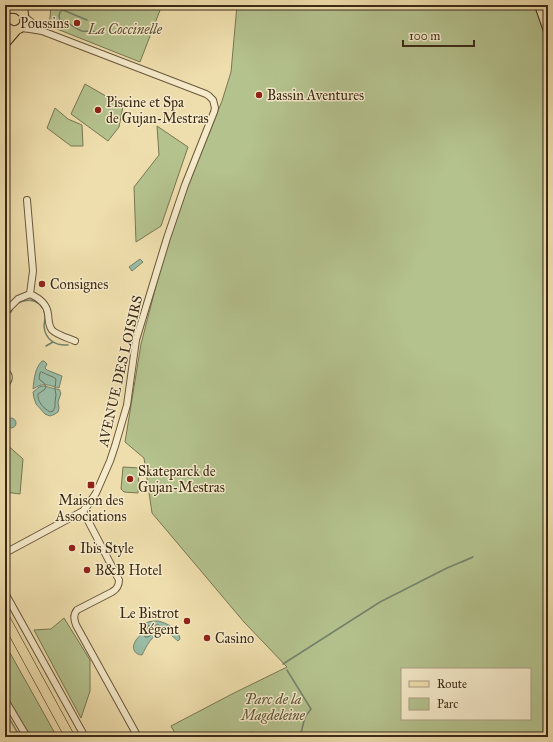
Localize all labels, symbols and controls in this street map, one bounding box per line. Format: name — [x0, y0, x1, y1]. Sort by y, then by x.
place label: Poussins — [20, 15, 69, 32]
marker: Poussins — [72, 18, 82, 28]
park label: La Coccinelle — [87, 21, 163, 38]
scale bar — [403, 22, 474, 48]
text: 100 m — [409, 29, 440, 43]
place label: Bassin Aventures — [267, 87, 364, 104]
marker: Bassin Aventures — [254, 90, 264, 100]
place label: Piscine et Spa de Gujan-Mestras — [106, 94, 209, 127]
marker: Piscine et Spa de Gujan-Mestras — [93, 105, 103, 115]
place label: Consignes — [50, 276, 108, 293]
marker: Consignes — [37, 279, 47, 289]
street label: AVENUE DES LOISIRS — [95, 294, 146, 449]
place label: Skateparck de Gujan-Mestras — [138, 463, 225, 496]
marker: Skateparck de Gujan-Mestras — [125, 474, 135, 484]
marker: Maison des Associations — [86, 480, 96, 490]
place label: Maison des Associations — [54, 492, 127, 525]
place label: Ibis Style — [80, 540, 134, 557]
marker: Ibis Style — [67, 543, 77, 553]
place label: B&B Hotel — [95, 562, 162, 579]
marker: B&B Hotel — [82, 565, 92, 575]
place label: Le Bistrot Régent — [119, 605, 179, 638]
marker: Le Bistrot Régent — [182, 616, 192, 626]
place label: Casino — [215, 630, 254, 647]
marker: Casino — [202, 633, 212, 643]
legend — [401, 668, 531, 720]
text: Route — [437, 677, 467, 691]
park label: Parc de la Magdeleine — [239, 691, 306, 724]
text: Parc — [437, 697, 458, 711]

